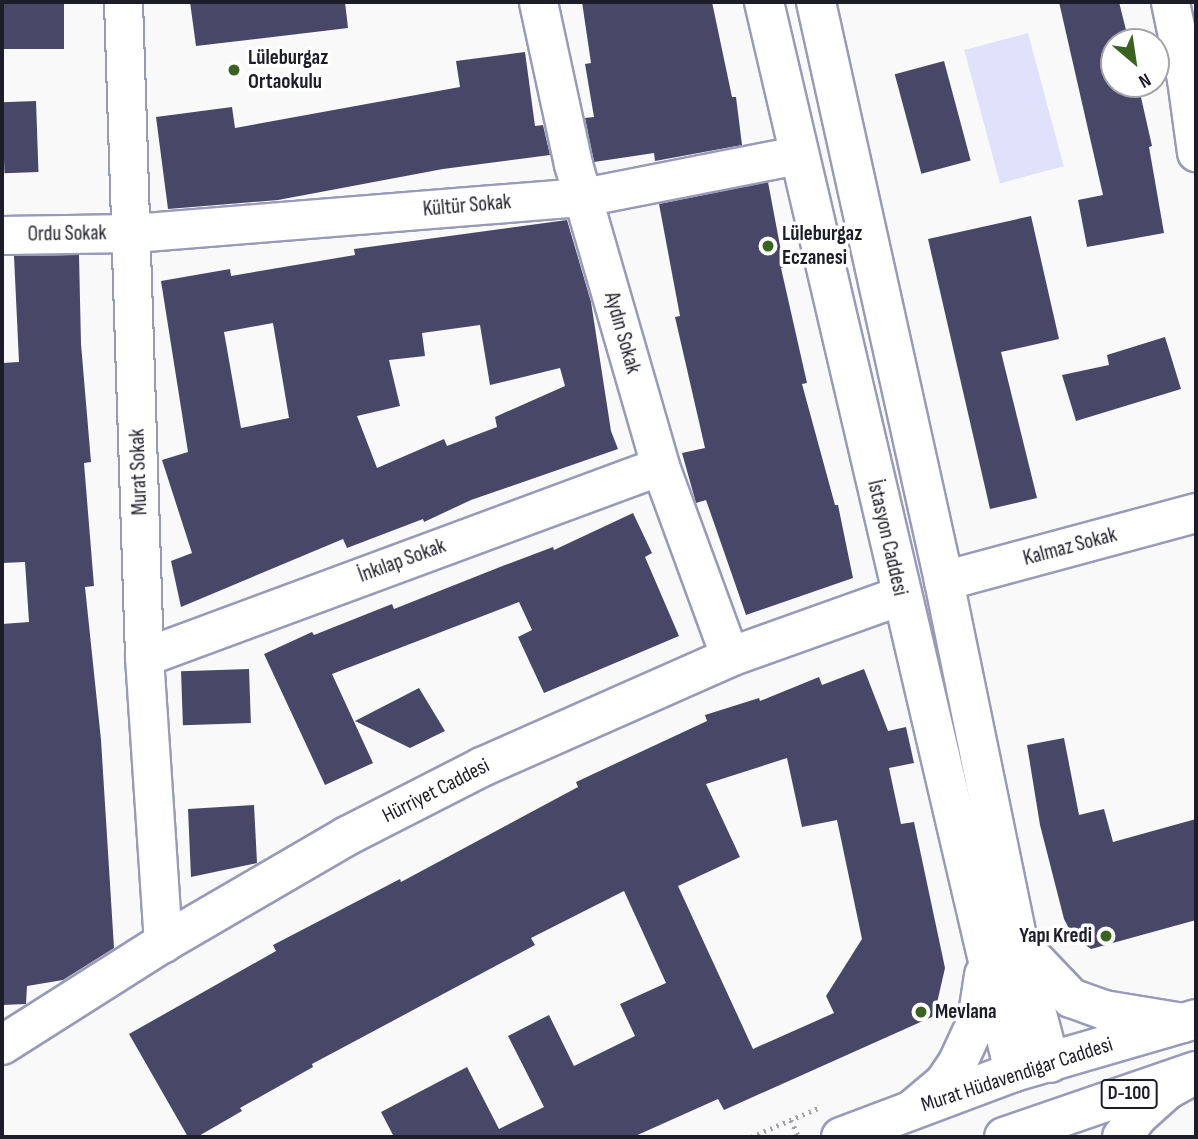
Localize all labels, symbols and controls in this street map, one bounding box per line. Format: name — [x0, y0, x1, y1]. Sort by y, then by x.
north arrow — [1100, 28, 1170, 98]
place label: Lüleburgaz Ortaokulu — [248, 45, 328, 95]
marker: Lüleburgaz Ortaokulu — [226, 62, 242, 78]
text: N — [1134, 68, 1154, 93]
street label: Kültür Sokak — [422, 190, 512, 222]
street label: Ordu Sokak — [27, 221, 107, 247]
place label: Lüleburgaz Eczanesi — [782, 221, 862, 271]
marker: Lüleburgaz Eczanesi — [760, 238, 776, 254]
street label: Aydın Sokak — [598, 289, 646, 377]
street label: Murat Sokak — [125, 428, 153, 516]
street label: İstasyon Caddesi — [861, 478, 913, 598]
street label: Kalmaz Sokak — [1021, 522, 1119, 572]
street label: İnkılap Sokak — [355, 534, 449, 588]
street label: Hürriyet Caddesi — [378, 753, 494, 829]
place label: Yapı Kredi — [1019, 923, 1092, 949]
marker: Yapı Kredi — [1098, 928, 1114, 944]
place label: Mevlana — [935, 999, 997, 1025]
marker: Mevlana — [913, 1004, 929, 1020]
street label: Murat Hüdavendigar Caddesi — [918, 1032, 1116, 1118]
road number: D-100 — [1099, 1078, 1159, 1110]

